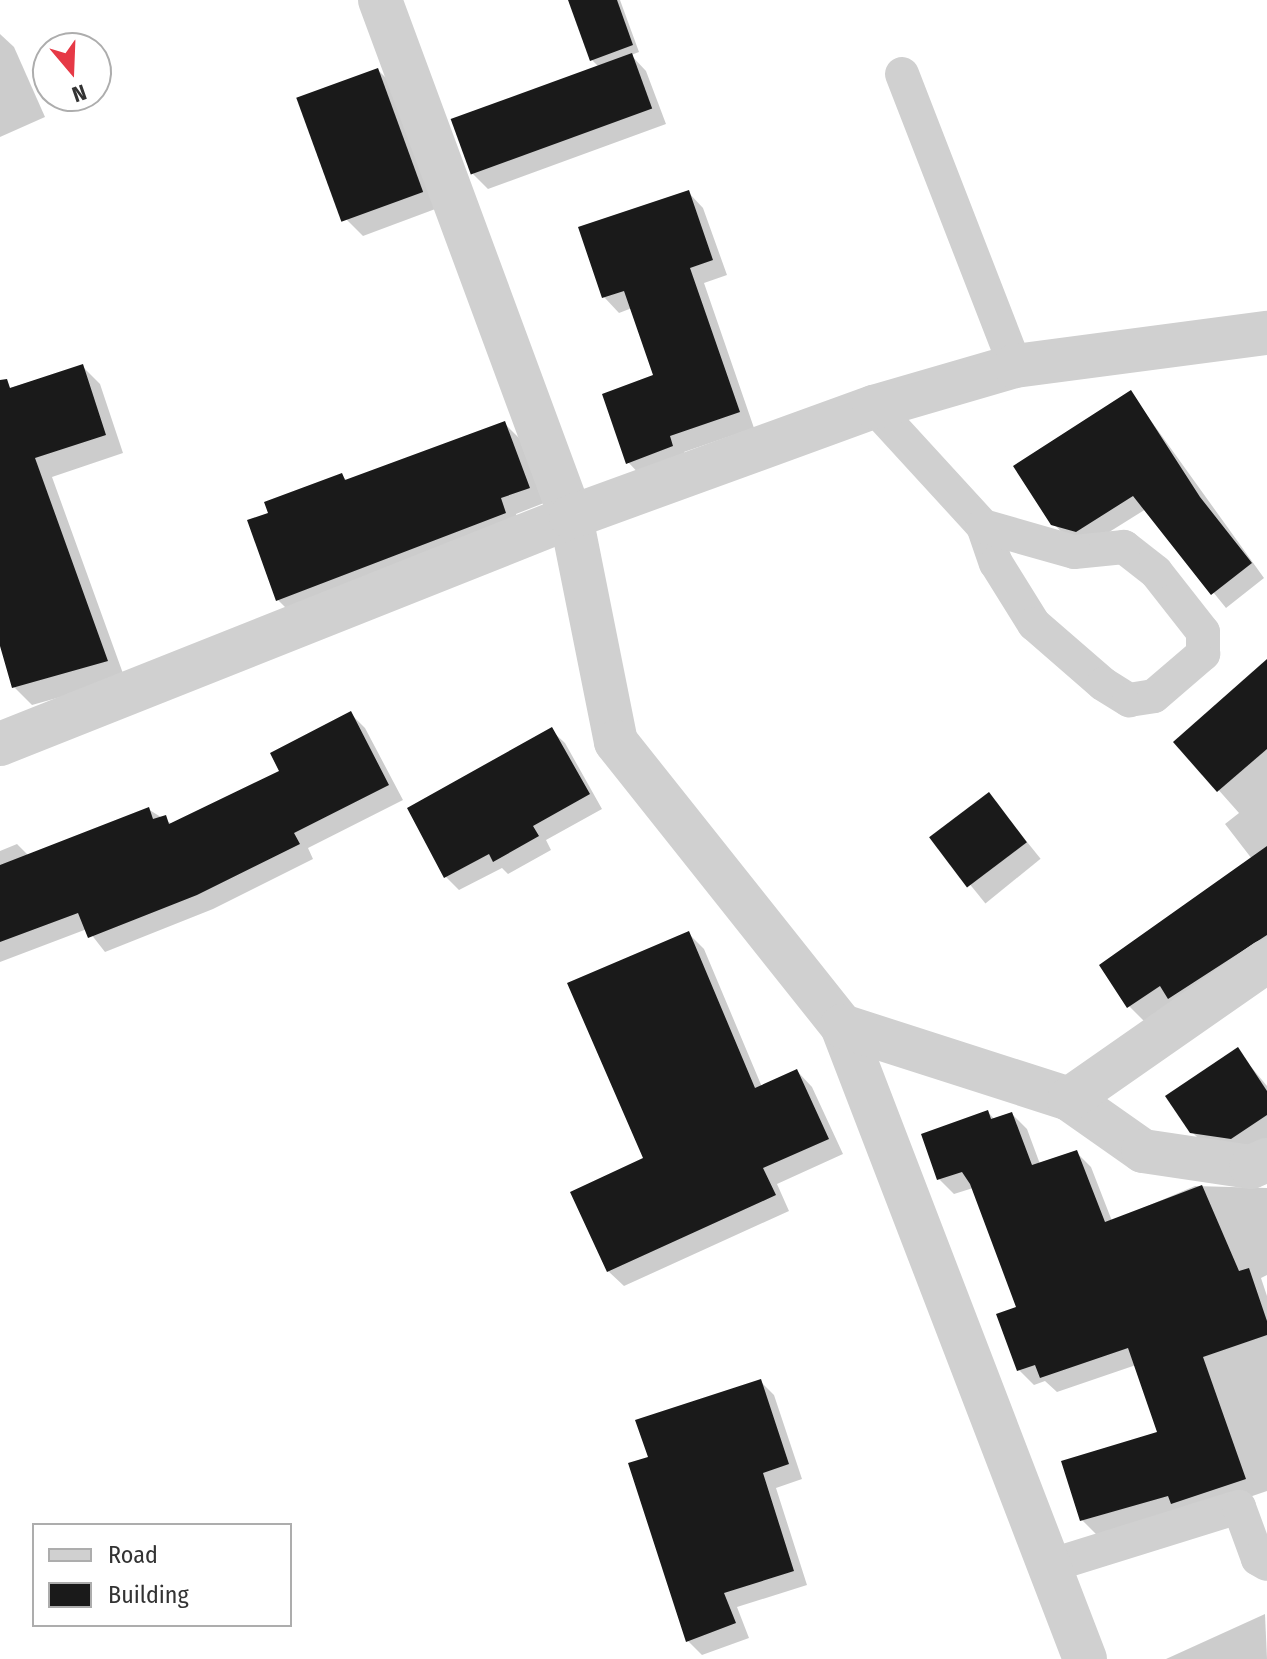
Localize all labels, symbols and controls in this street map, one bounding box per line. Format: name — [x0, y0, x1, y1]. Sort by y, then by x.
north arrow — [32, 32, 112, 112]
text: N — [69, 78, 90, 108]
legend — [32, 1523, 292, 1627]
text: Road — [108, 1541, 158, 1569]
text: Building — [108, 1581, 189, 1609]

